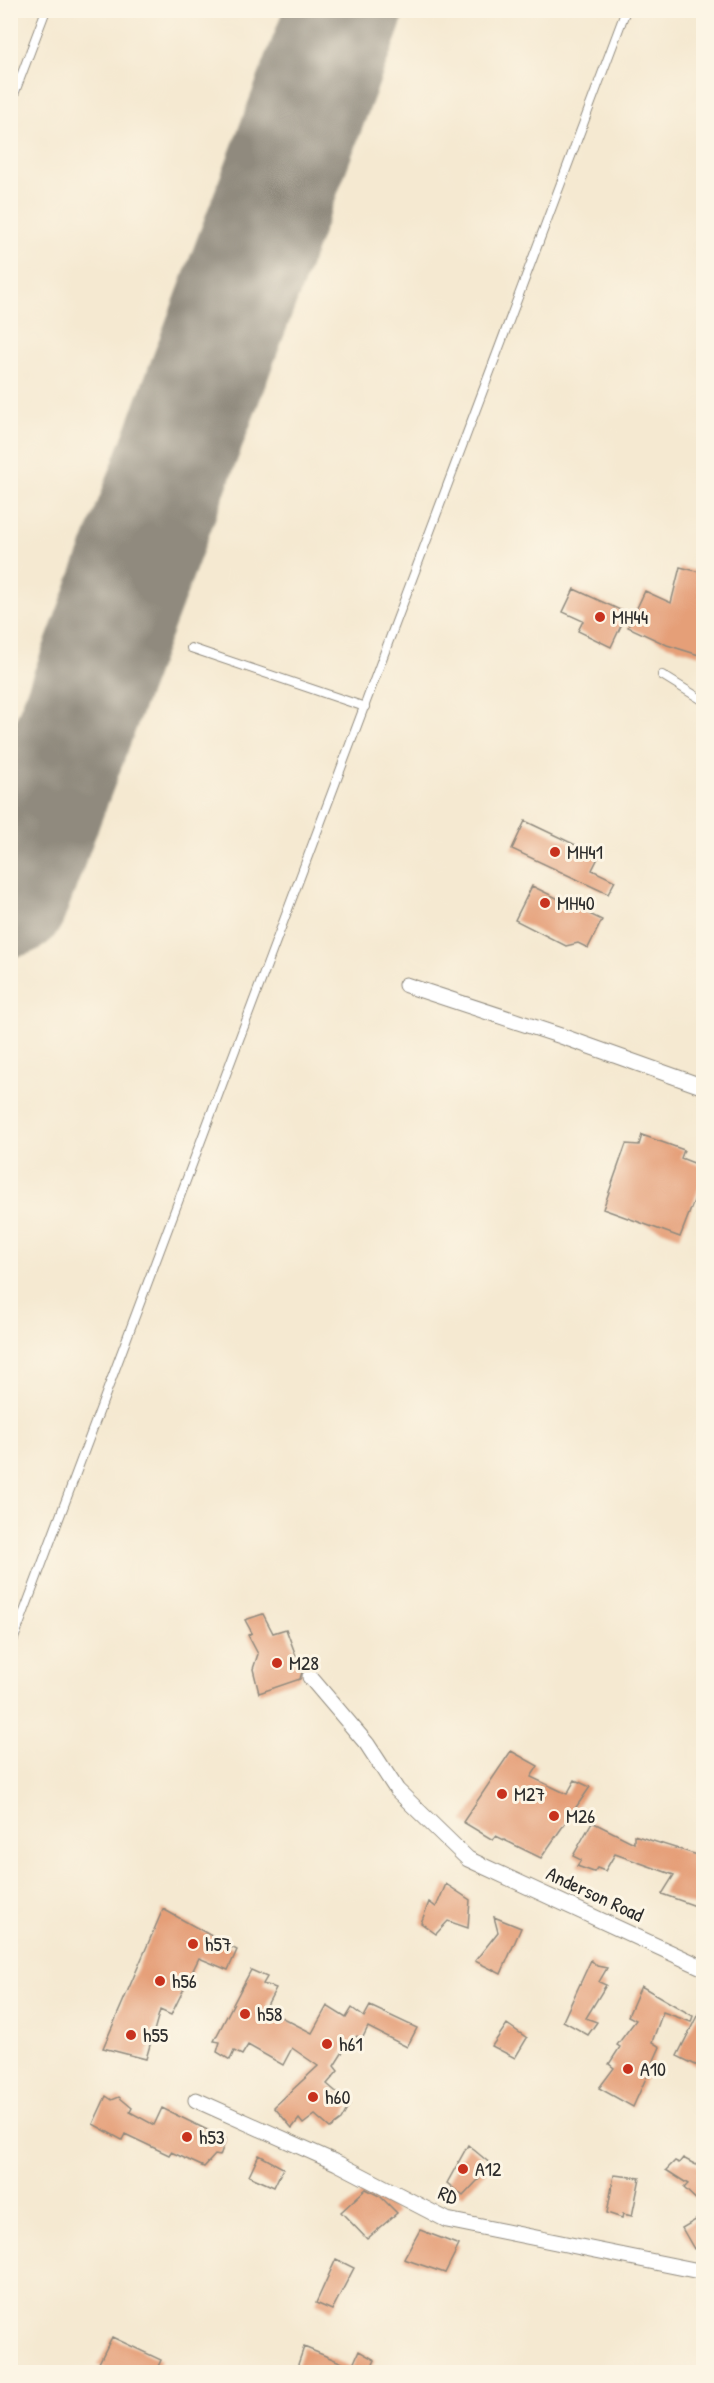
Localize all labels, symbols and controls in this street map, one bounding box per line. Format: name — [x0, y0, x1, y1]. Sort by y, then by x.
place label: MH44 — [612, 603, 648, 630]
marker: MH44 — [593, 610, 607, 624]
place label: MH41 — [567, 838, 603, 865]
marker: MH41 — [548, 845, 562, 859]
place label: MH40 — [557, 889, 595, 916]
marker: MH40 — [538, 896, 552, 910]
place label: M28 — [289, 1649, 319, 1676]
marker: M28 — [270, 1656, 284, 1670]
place label: M27 — [514, 1780, 545, 1807]
marker: M27 — [495, 1787, 509, 1801]
place label: M26 — [566, 1802, 595, 1829]
marker: M26 — [547, 1809, 561, 1823]
street label: Anderson Road — [542, 1859, 648, 1928]
place label: h57 — [205, 1930, 232, 1957]
marker: h57 — [186, 1937, 200, 1951]
place label: h56 — [172, 1967, 197, 1994]
marker: h56 — [153, 1974, 167, 1988]
place label: h58 — [257, 2000, 283, 2027]
marker: h58 — [238, 2007, 252, 2021]
place label: h55 — [143, 2021, 169, 2048]
marker: h55 — [124, 2028, 138, 2042]
place label: h61 — [339, 2030, 363, 2057]
marker: h61 — [320, 2037, 334, 2051]
place label: A10 — [640, 2055, 666, 2082]
marker: A10 — [621, 2062, 635, 2076]
place label: h60 — [325, 2083, 350, 2110]
marker: h60 — [306, 2090, 320, 2104]
place label: h53 — [199, 2123, 225, 2150]
marker: h53 — [180, 2130, 194, 2144]
place label: A12 — [475, 2155, 502, 2182]
marker: A12 — [456, 2162, 470, 2176]
street label: RD — [435, 2179, 462, 2211]

